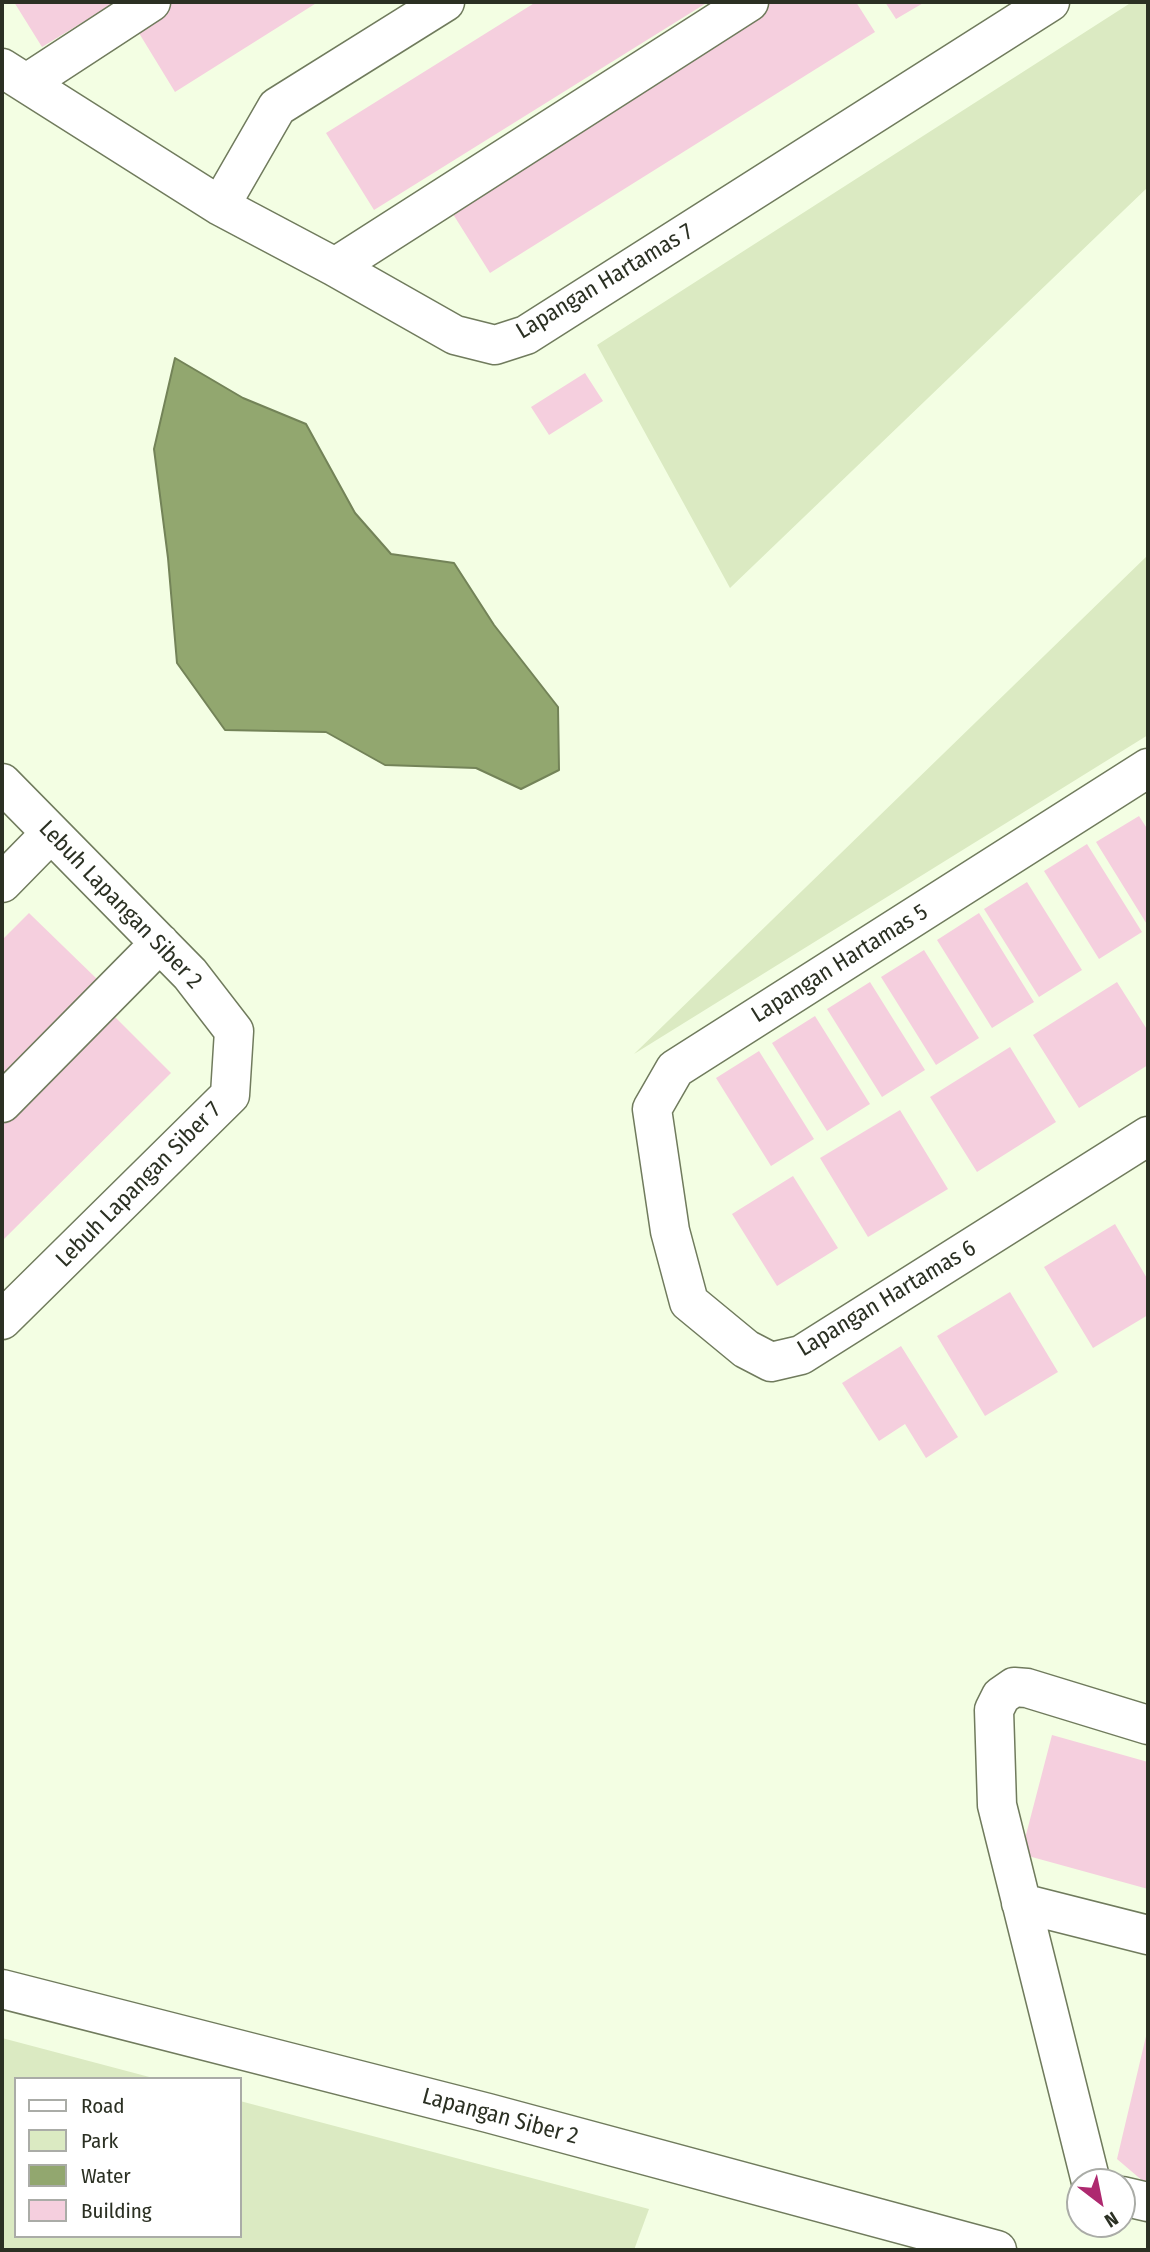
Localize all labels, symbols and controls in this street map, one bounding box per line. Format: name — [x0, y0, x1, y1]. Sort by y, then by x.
street label: Lapangan Hartamas 7 — [512, 218, 698, 346]
street label: Lebuh Lapangan Siber 2 — [33, 815, 207, 995]
street label: Lapangan Hartamas 5 — [747, 899, 933, 1029]
street label: Lebuh Lapangan Siber 7 — [51, 1097, 227, 1273]
street label: Lapangan Hartamas 6 — [793, 1235, 981, 1363]
legend — [14, 2077, 242, 2238]
street label: Lapangan Siber 2 — [419, 2083, 581, 2151]
text: Road — [81, 2093, 125, 2119]
text: Park — [81, 2128, 118, 2154]
text: Water — [81, 2163, 131, 2189]
north arrow — [1066, 2168, 1136, 2238]
text: Building — [81, 2198, 152, 2224]
text: N — [1100, 2207, 1122, 2232]

